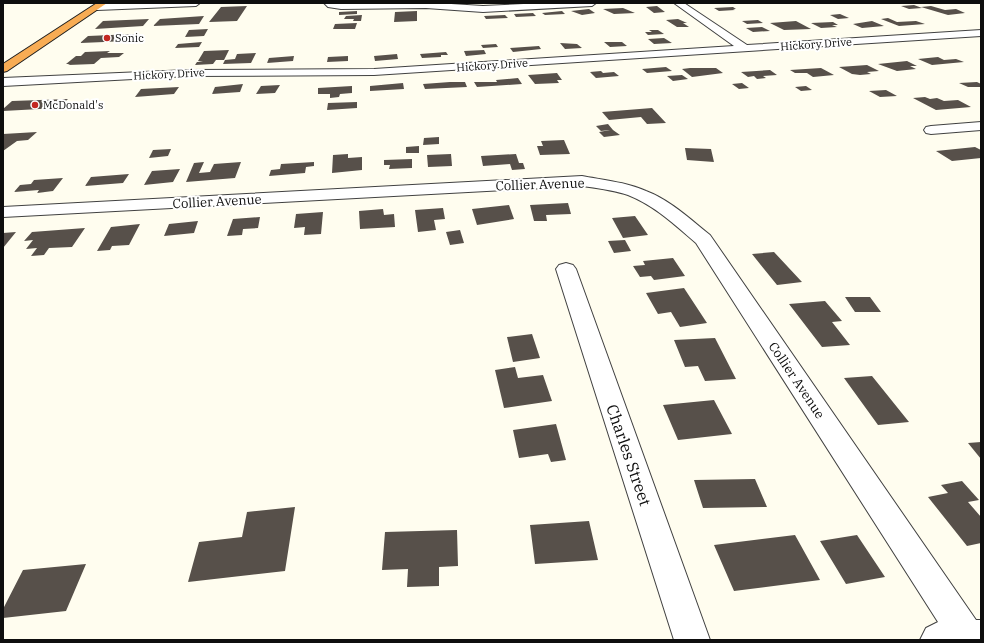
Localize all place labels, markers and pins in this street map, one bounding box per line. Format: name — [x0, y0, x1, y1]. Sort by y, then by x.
place label: Sonic — [115, 31, 144, 45]
marker: Sonic — [102, 33, 112, 43]
place label: McDonald's — [43, 98, 103, 112]
marker: McDonald's — [30, 100, 40, 110]

